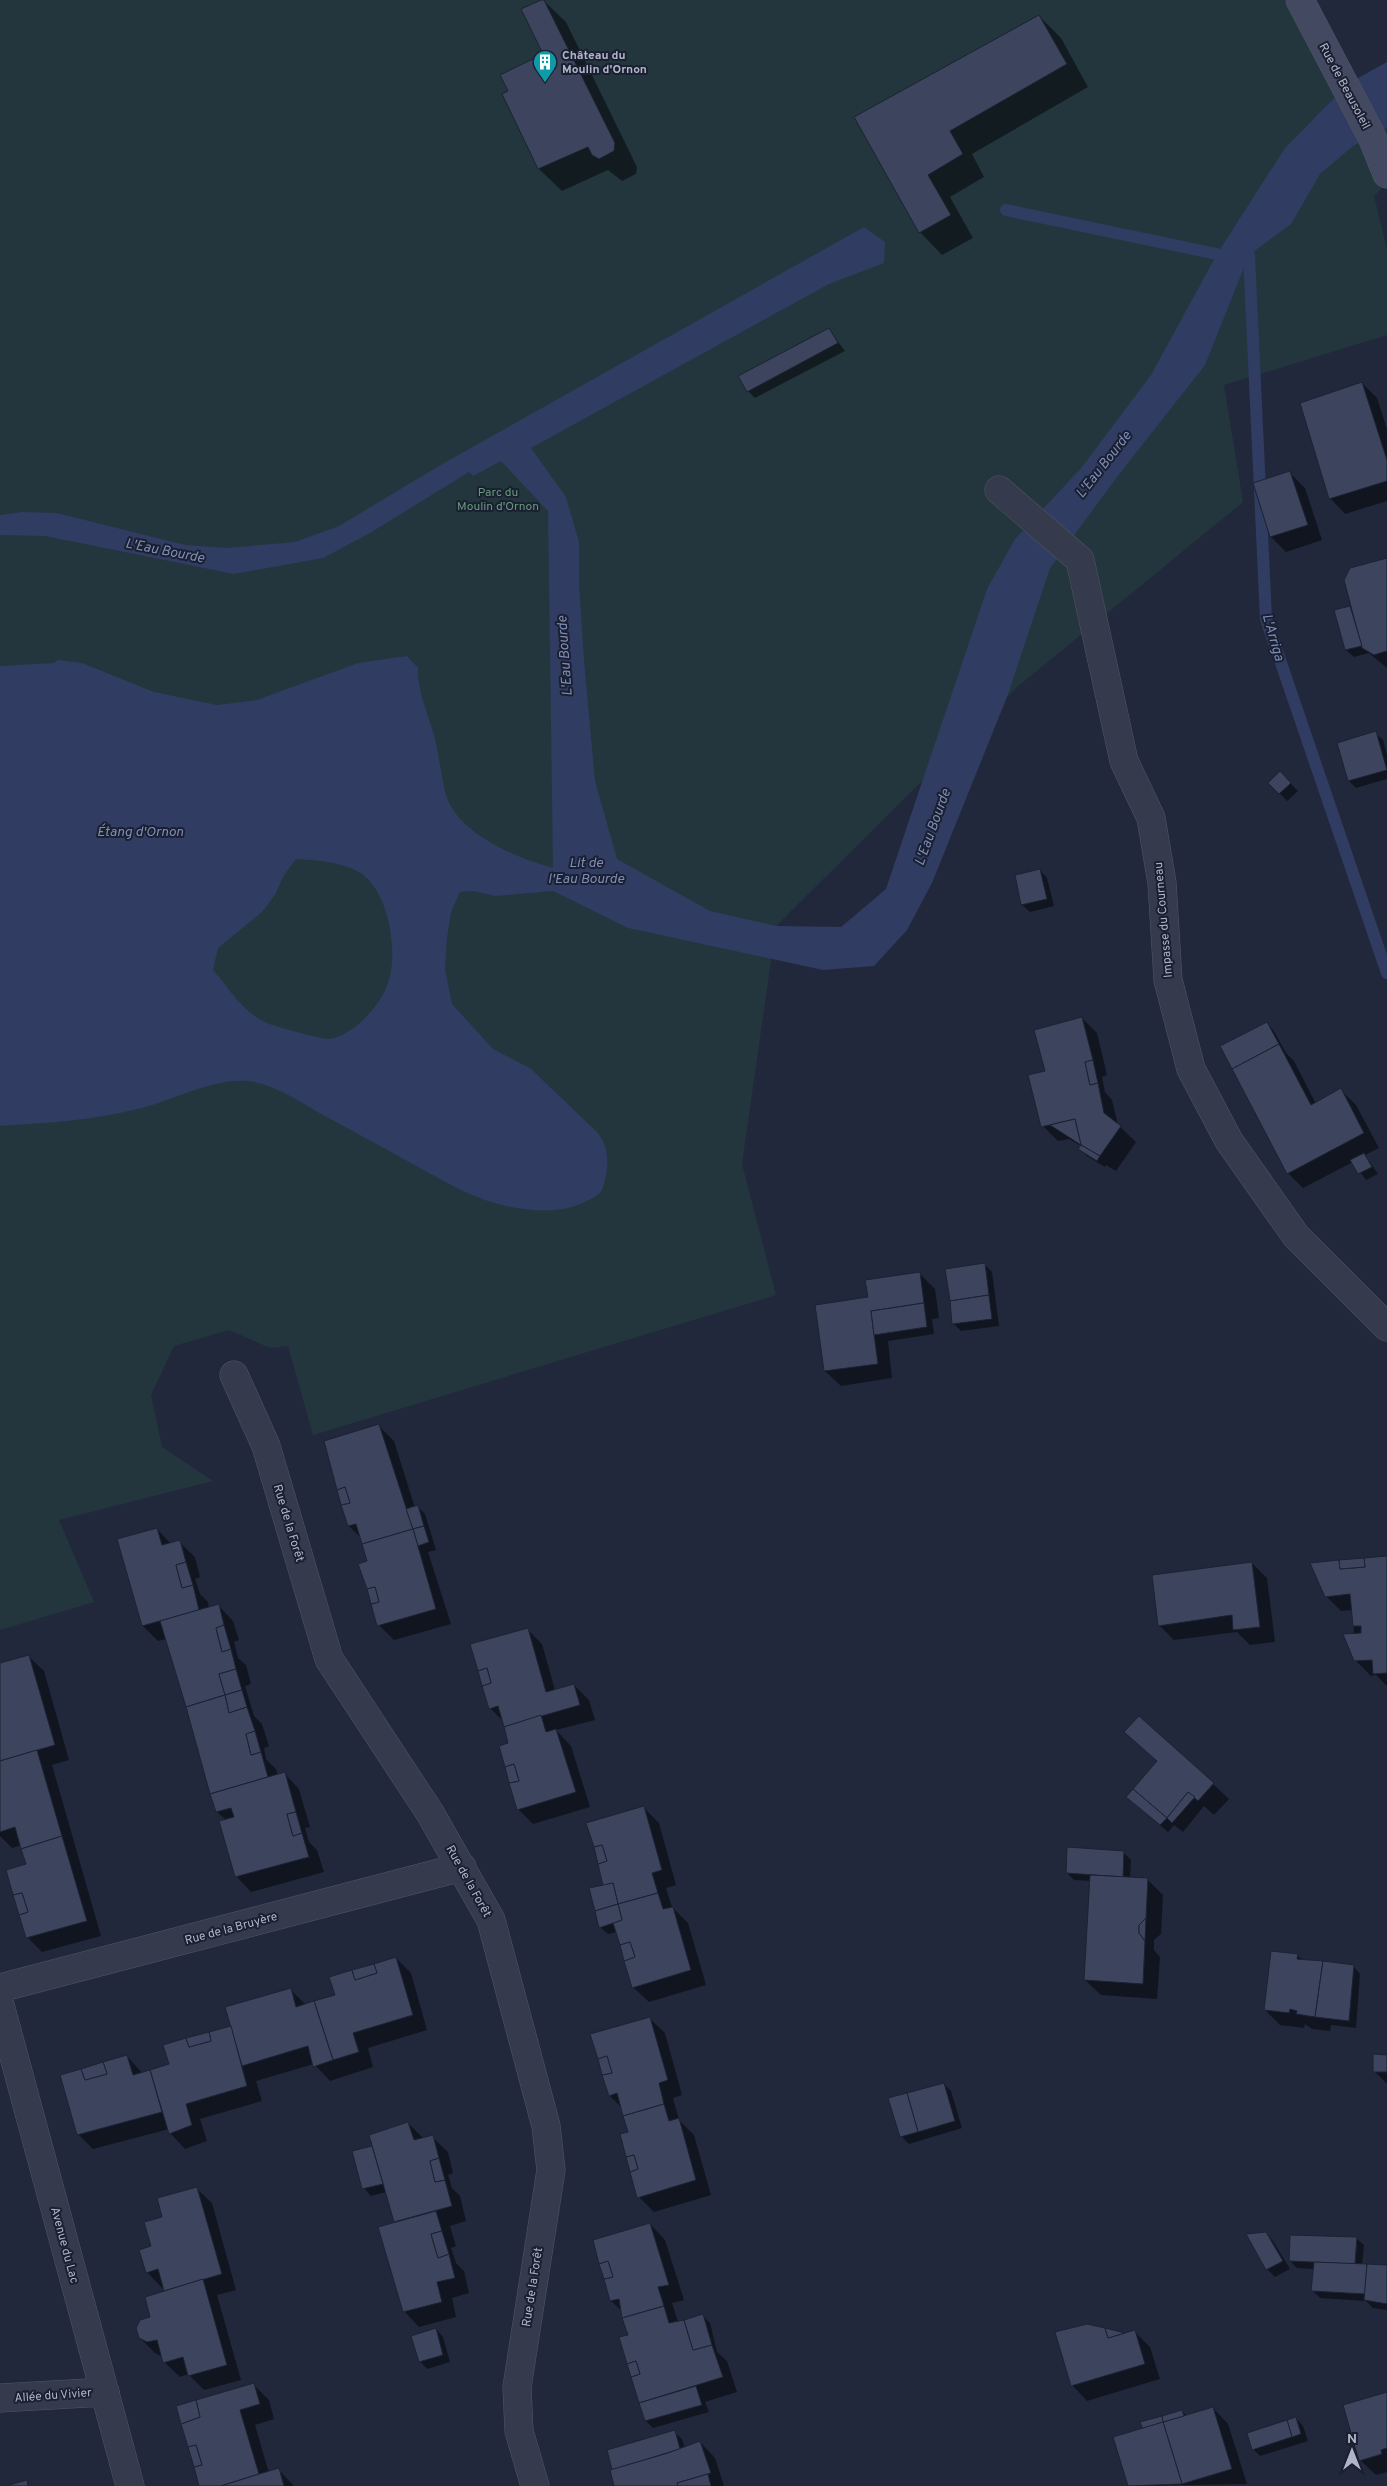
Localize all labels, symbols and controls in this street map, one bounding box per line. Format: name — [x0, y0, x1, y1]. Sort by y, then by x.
street label: Rue de Beausoleil — [1315, 41, 1374, 132]
place label: Château du Moulin d'Ornon — [562, 48, 647, 78]
building icon: Château du Moulin d'Ornon — [532, 49, 558, 83]
water label: L'Eau Bourde — [1073, 427, 1136, 502]
park label: Parc du Moulin d'Ornon — [457, 485, 539, 515]
water label: L'Eau Bourde — [124, 535, 206, 568]
water label: L'Arriga — [1258, 612, 1288, 664]
water label: L'Eau Bourde — [554, 615, 577, 696]
water label: L'Eau Bourde — [912, 786, 955, 868]
water label: Étang d'Ornon — [97, 823, 184, 841]
water label: Lit de l'Eau Bourde — [548, 855, 625, 888]
street label: Impasse du Courneau — [1151, 861, 1177, 978]
street label: Rue de la Forêt — [269, 1483, 307, 1564]
street label: Rue de la Forêt — [442, 1843, 495, 1920]
street label: Rue de la Bruyère — [183, 1909, 279, 1949]
street label: Avenue du Lac — [46, 2205, 82, 2285]
street label: Rue de la Forêt — [519, 2246, 547, 2328]
street label: Allée du Vivier — [14, 2385, 93, 2407]
north arrow — [1327, 2426, 1377, 2476]
text: N — [1347, 2431, 1357, 2448]

